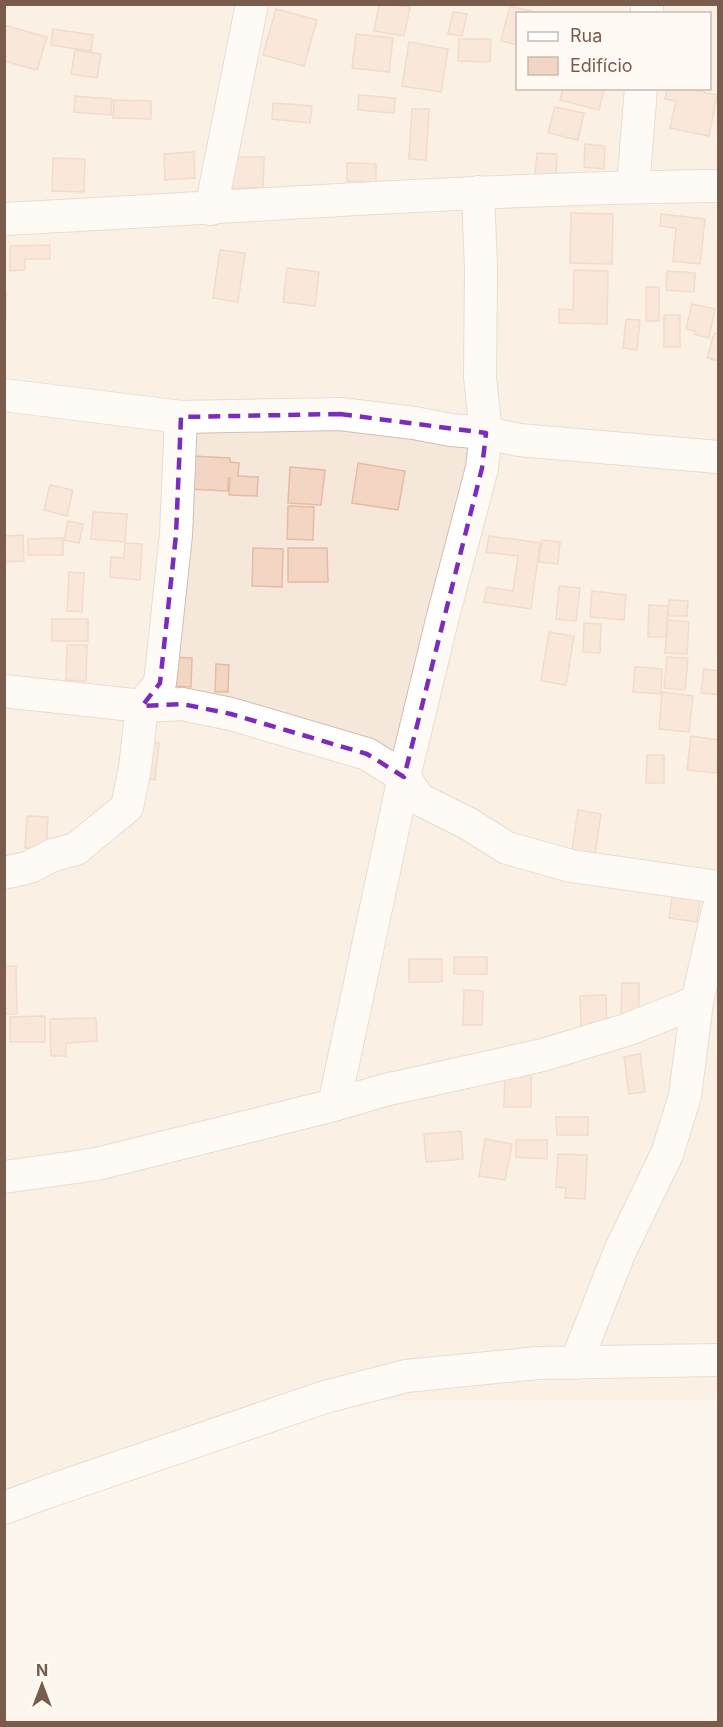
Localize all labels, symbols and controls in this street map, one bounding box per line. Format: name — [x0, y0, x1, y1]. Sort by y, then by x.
legend — [516, 12, 711, 90]
text: Rua — [570, 25, 602, 46]
text: Edifício — [570, 55, 633, 76]
north arrow — [12, 1655, 72, 1715]
text: N — [36, 1660, 48, 1680]

